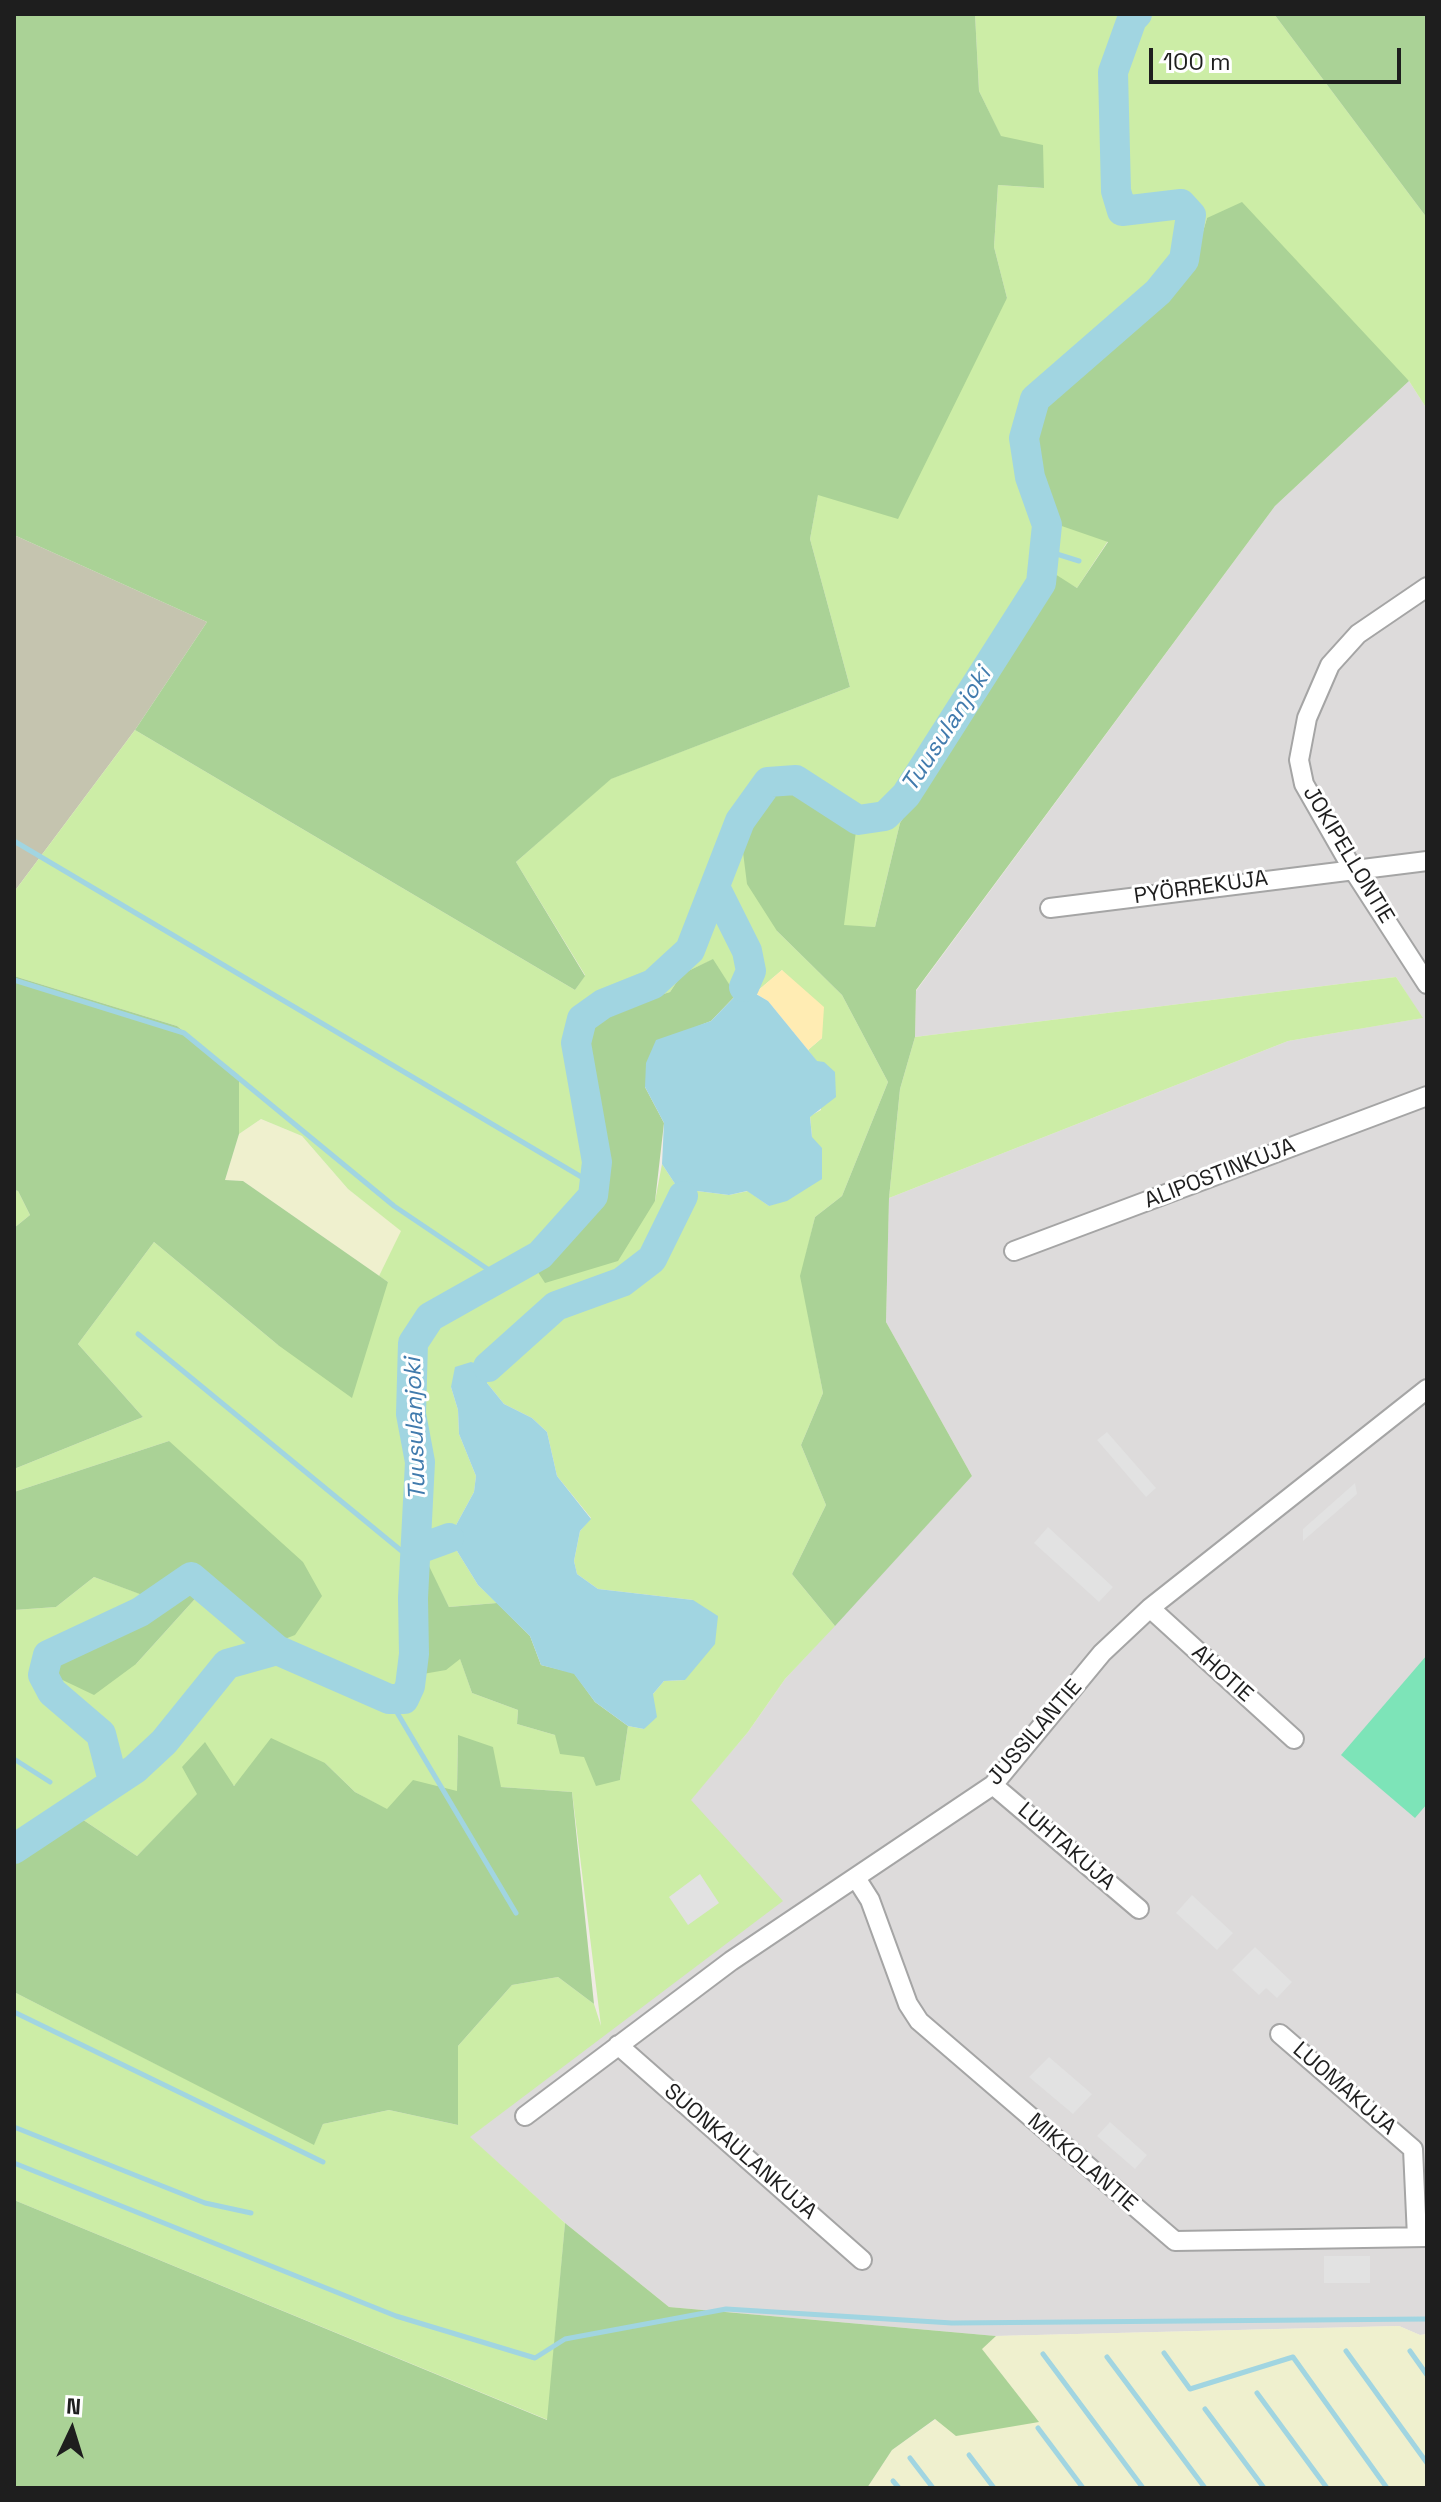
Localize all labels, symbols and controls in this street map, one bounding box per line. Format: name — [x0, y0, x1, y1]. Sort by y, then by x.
scale bar — [1153, 32, 1405, 82]
text: 100 m — [1163, 46, 1231, 77]
water label: Tuusulanjoki — [896, 662, 998, 798]
street label: JOKIPELLONTIE — [1297, 782, 1399, 928]
street label: PYÖRREKUJA — [1132, 866, 1270, 910]
street label: ALIPOSTINKUJA — [1141, 1133, 1299, 1215]
water label: Tuusulanjoki — [399, 1357, 433, 1501]
street label: AHOTIE — [1186, 1640, 1258, 1708]
street label: JUSSILANTIE — [982, 1675, 1088, 1791]
street label: LUHTAKUJA — [1012, 1798, 1120, 1896]
street label: LUOMAKUJA — [1287, 2037, 1401, 2141]
street label: SUONKAULANKUJA — [658, 2078, 822, 2226]
street label: MIKKOLANTIE — [1022, 2108, 1142, 2218]
north arrow — [32, 2390, 112, 2470]
text: N — [65, 2392, 82, 2421]

